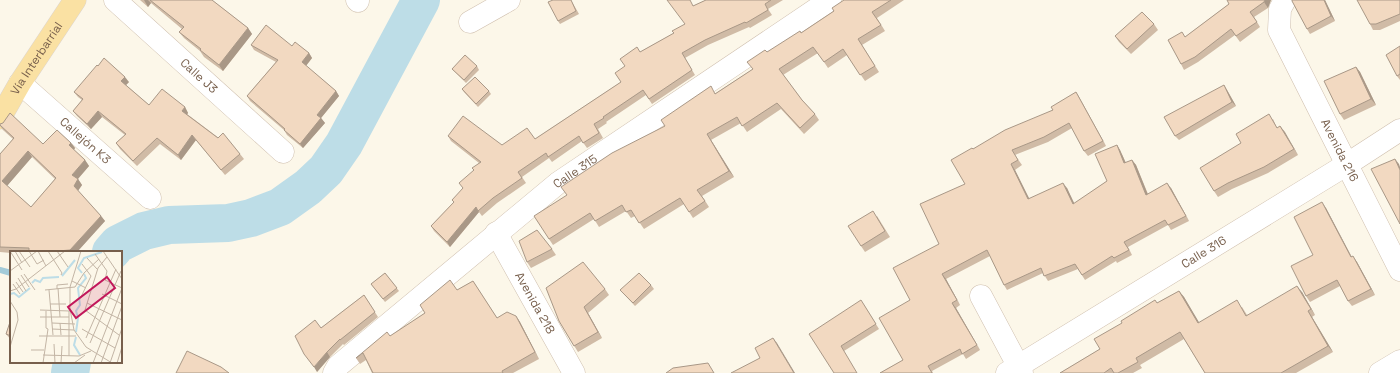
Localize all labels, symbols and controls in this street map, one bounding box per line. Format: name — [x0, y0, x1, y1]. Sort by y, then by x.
street label: Vía Interbarrial — [7, 19, 66, 98]
street label: Calle J3 — [177, 55, 221, 97]
street label: Callejón K3 — [56, 114, 114, 168]
street label: Avenida 216 — [1317, 116, 1362, 184]
street label: Calle 315 — [550, 151, 600, 192]
street label: Calle 316 — [1178, 232, 1229, 272]
inset map — [10, 251, 122, 363]
street label: Avenida 218 — [511, 269, 559, 337]

